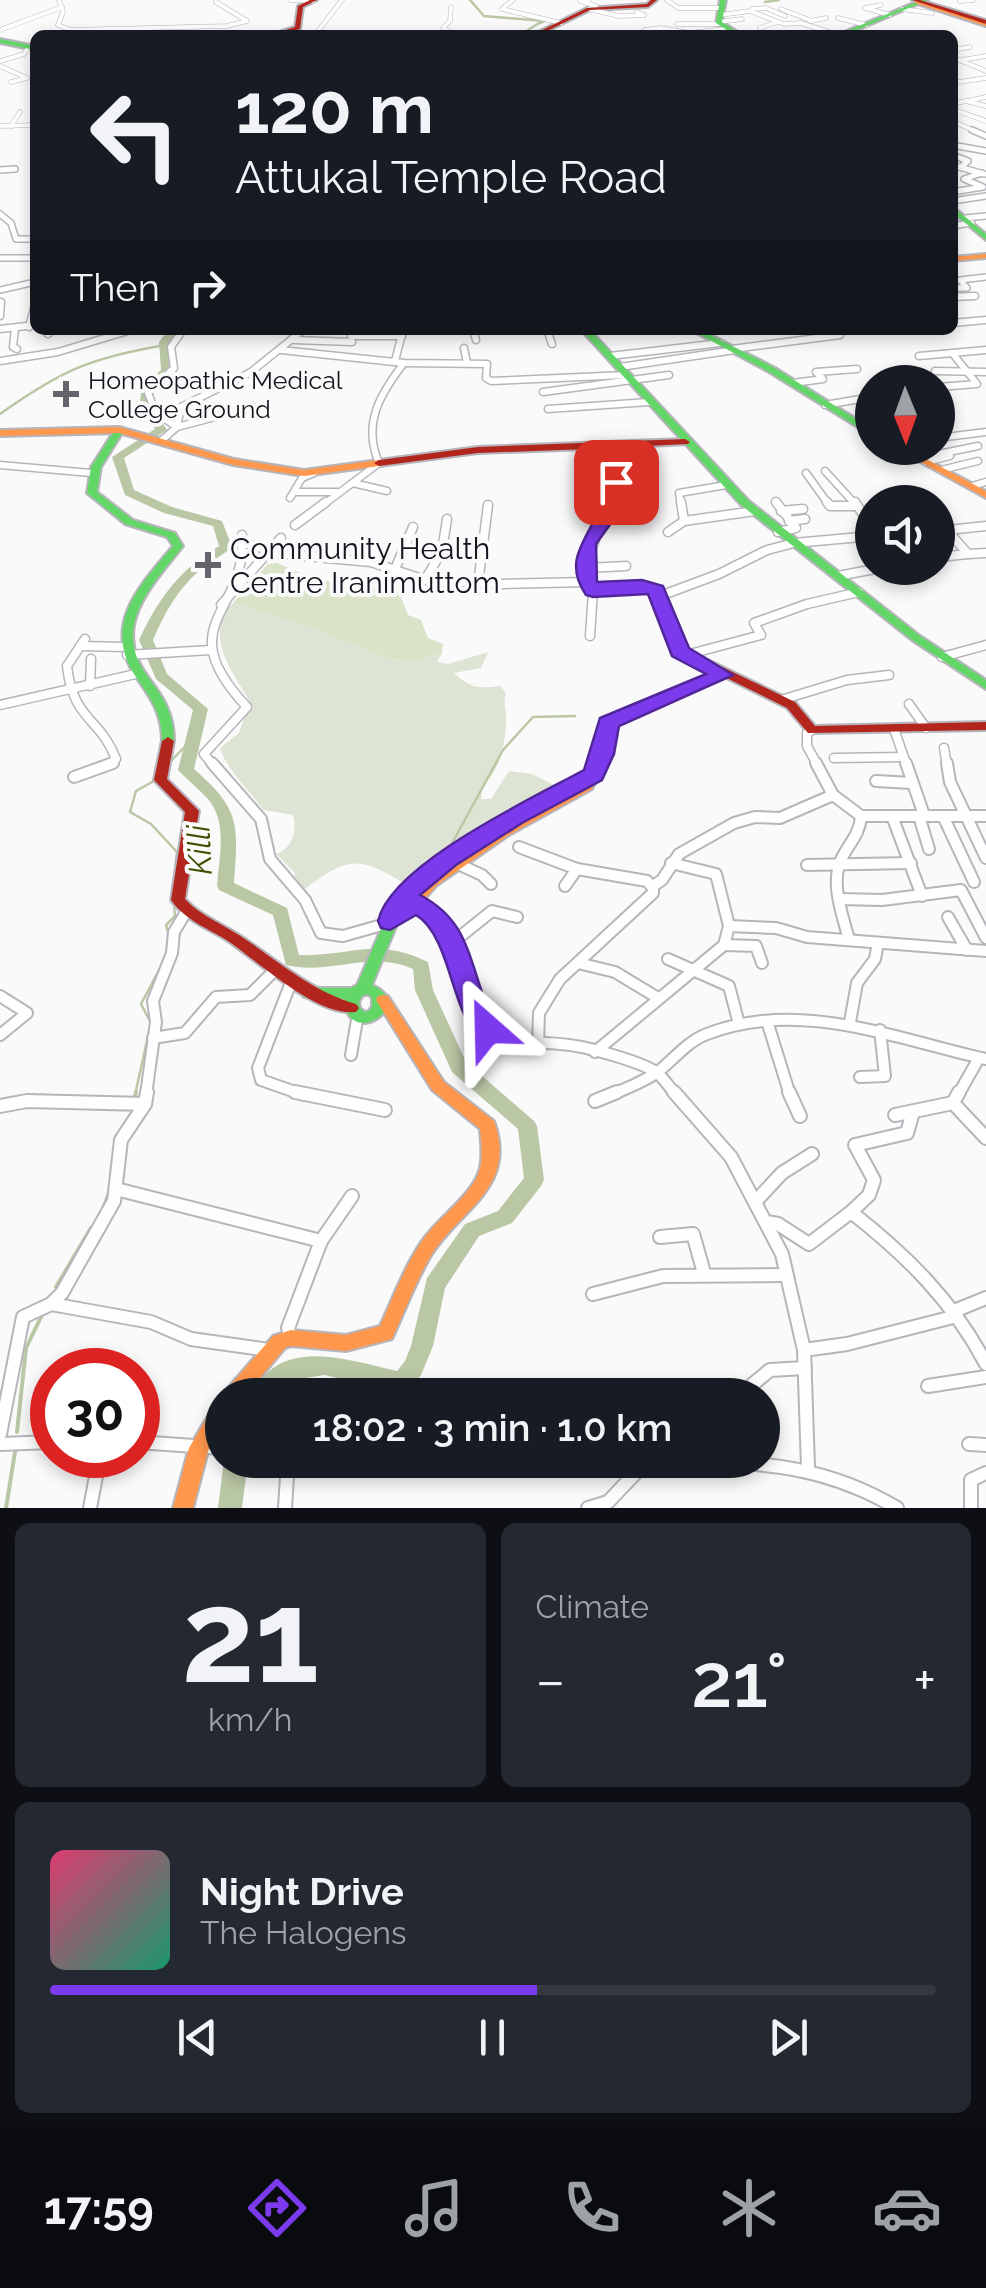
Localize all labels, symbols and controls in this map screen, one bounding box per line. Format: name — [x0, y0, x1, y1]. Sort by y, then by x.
text: 120 m — [235, 67, 434, 149]
icon: left — [70, 70, 200, 200]
text: Attukal Temple Road — [235, 151, 667, 204]
icon: right — [180, 260, 235, 315]
text: Then — [70, 265, 160, 310]
place label: Homeopathic Medical College Ground — [88, 365, 343, 424]
north arrow — [855, 365, 955, 465]
map controls — [855, 365, 955, 585]
marker: Homeopathic Medical College Ground — [53, 381, 79, 407]
pin — [574, 440, 659, 525]
icon: arrive — [589, 455, 644, 510]
button: sound — [855, 485, 955, 585]
place label: Community Health Centre Iranimuttom — [230, 531, 500, 600]
marker: Community Health Centre Iranimuttom — [195, 552, 221, 578]
water label: Killi — [179, 823, 219, 876]
position arrow — [436, 977, 540, 1081]
speed limit sign: 30 — [30, 1348, 160, 1478]
text: 18:02 · 3 min · 1.0 km — [313, 1405, 672, 1450]
text: 21 — [181, 1560, 319, 1712]
text: Climate — [536, 1588, 649, 1625]
text: 21° — [691, 1636, 787, 1725]
text: − — [536, 1648, 565, 1713]
text: + — [913, 1648, 936, 1713]
text: km/h — [208, 1701, 292, 1738]
text: Night Drive — [200, 1869, 404, 1914]
text: The Halogens — [200, 1914, 406, 1951]
icon: previous — [170, 2010, 225, 2065]
icon: pause — [465, 2010, 520, 2065]
icon: next — [761, 2010, 816, 2065]
icon: directions — [242, 2173, 312, 2243]
icon: music — [399, 2173, 469, 2243]
icon: phone — [557, 2173, 627, 2243]
icon: climate — [714, 2173, 784, 2243]
icon: car — [872, 2173, 942, 2243]
text: 17:59 — [44, 2182, 154, 2235]

